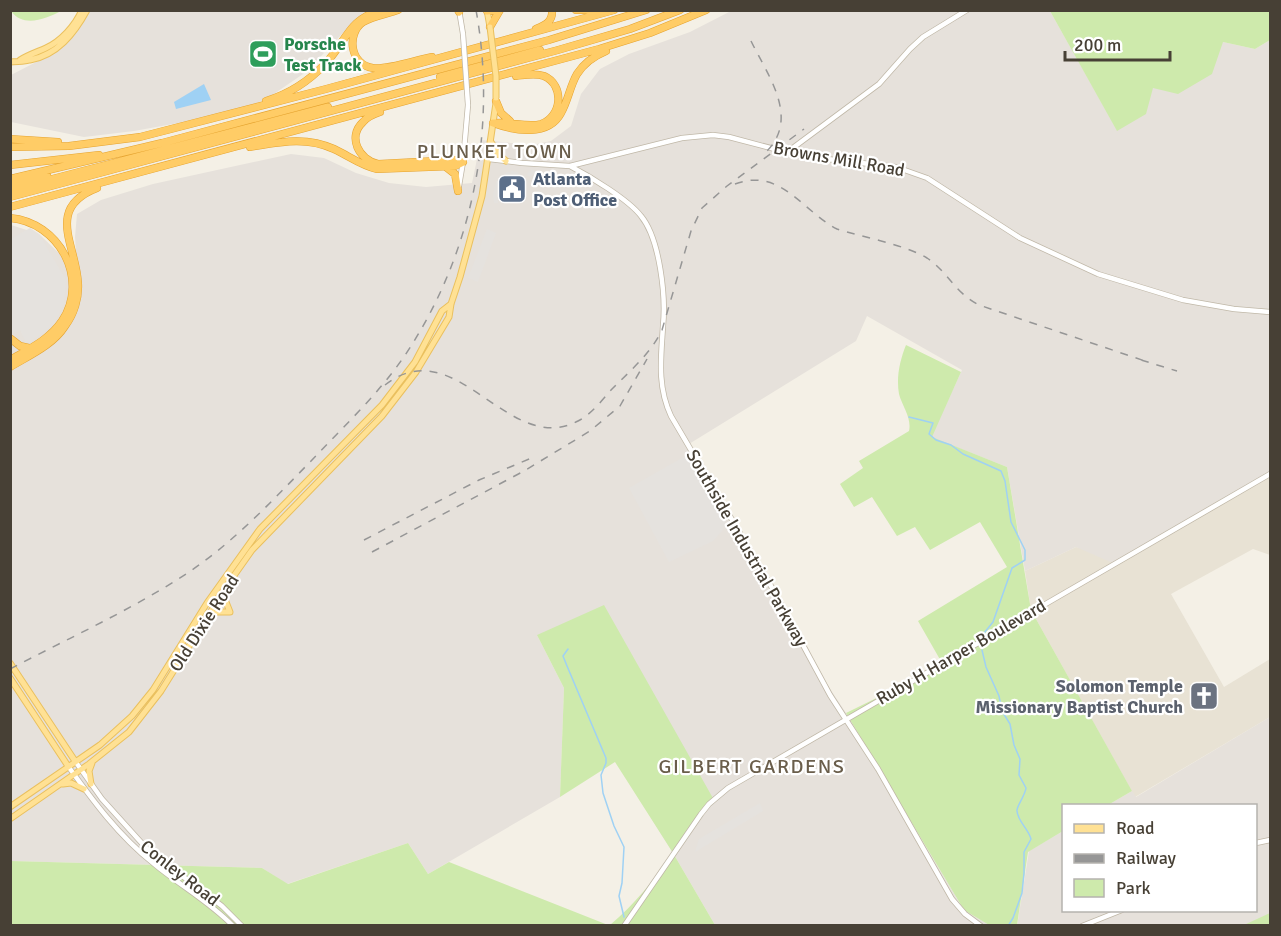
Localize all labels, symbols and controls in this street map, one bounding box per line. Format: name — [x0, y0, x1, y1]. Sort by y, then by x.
scale bar — [1065, 24, 1170, 62]
place label: Porsche Test Track — [284, 33, 362, 76]
text: 200 m — [1074, 34, 1121, 56]
sports icon: Porsche Test Track — [247, 38, 279, 70]
street label: Browns Mill Road — [772, 137, 906, 181]
district label: PLUNKET TOWN — [417, 139, 573, 164]
place label: Atlanta Post Office — [533, 168, 617, 211]
public building icon: Atlanta Post Office — [496, 173, 528, 205]
street label: Southside Industrial Parkway — [681, 445, 813, 651]
street label: Old Dixie Road — [164, 570, 244, 676]
street label: Ruby H Harper Boulevard — [872, 594, 1050, 710]
place label: Solomon Temple Missionary Baptist Church — [976, 675, 1183, 718]
church icon: Solomon Temple Missionary Baptist Church — [1188, 680, 1220, 712]
district label: GILBERT GARDENS — [659, 754, 845, 779]
legend — [1062, 804, 1257, 912]
text: Road — [1116, 817, 1155, 839]
street label: Conley Road — [136, 835, 224, 911]
text: Railway — [1116, 847, 1177, 869]
text: Park — [1116, 877, 1151, 899]

